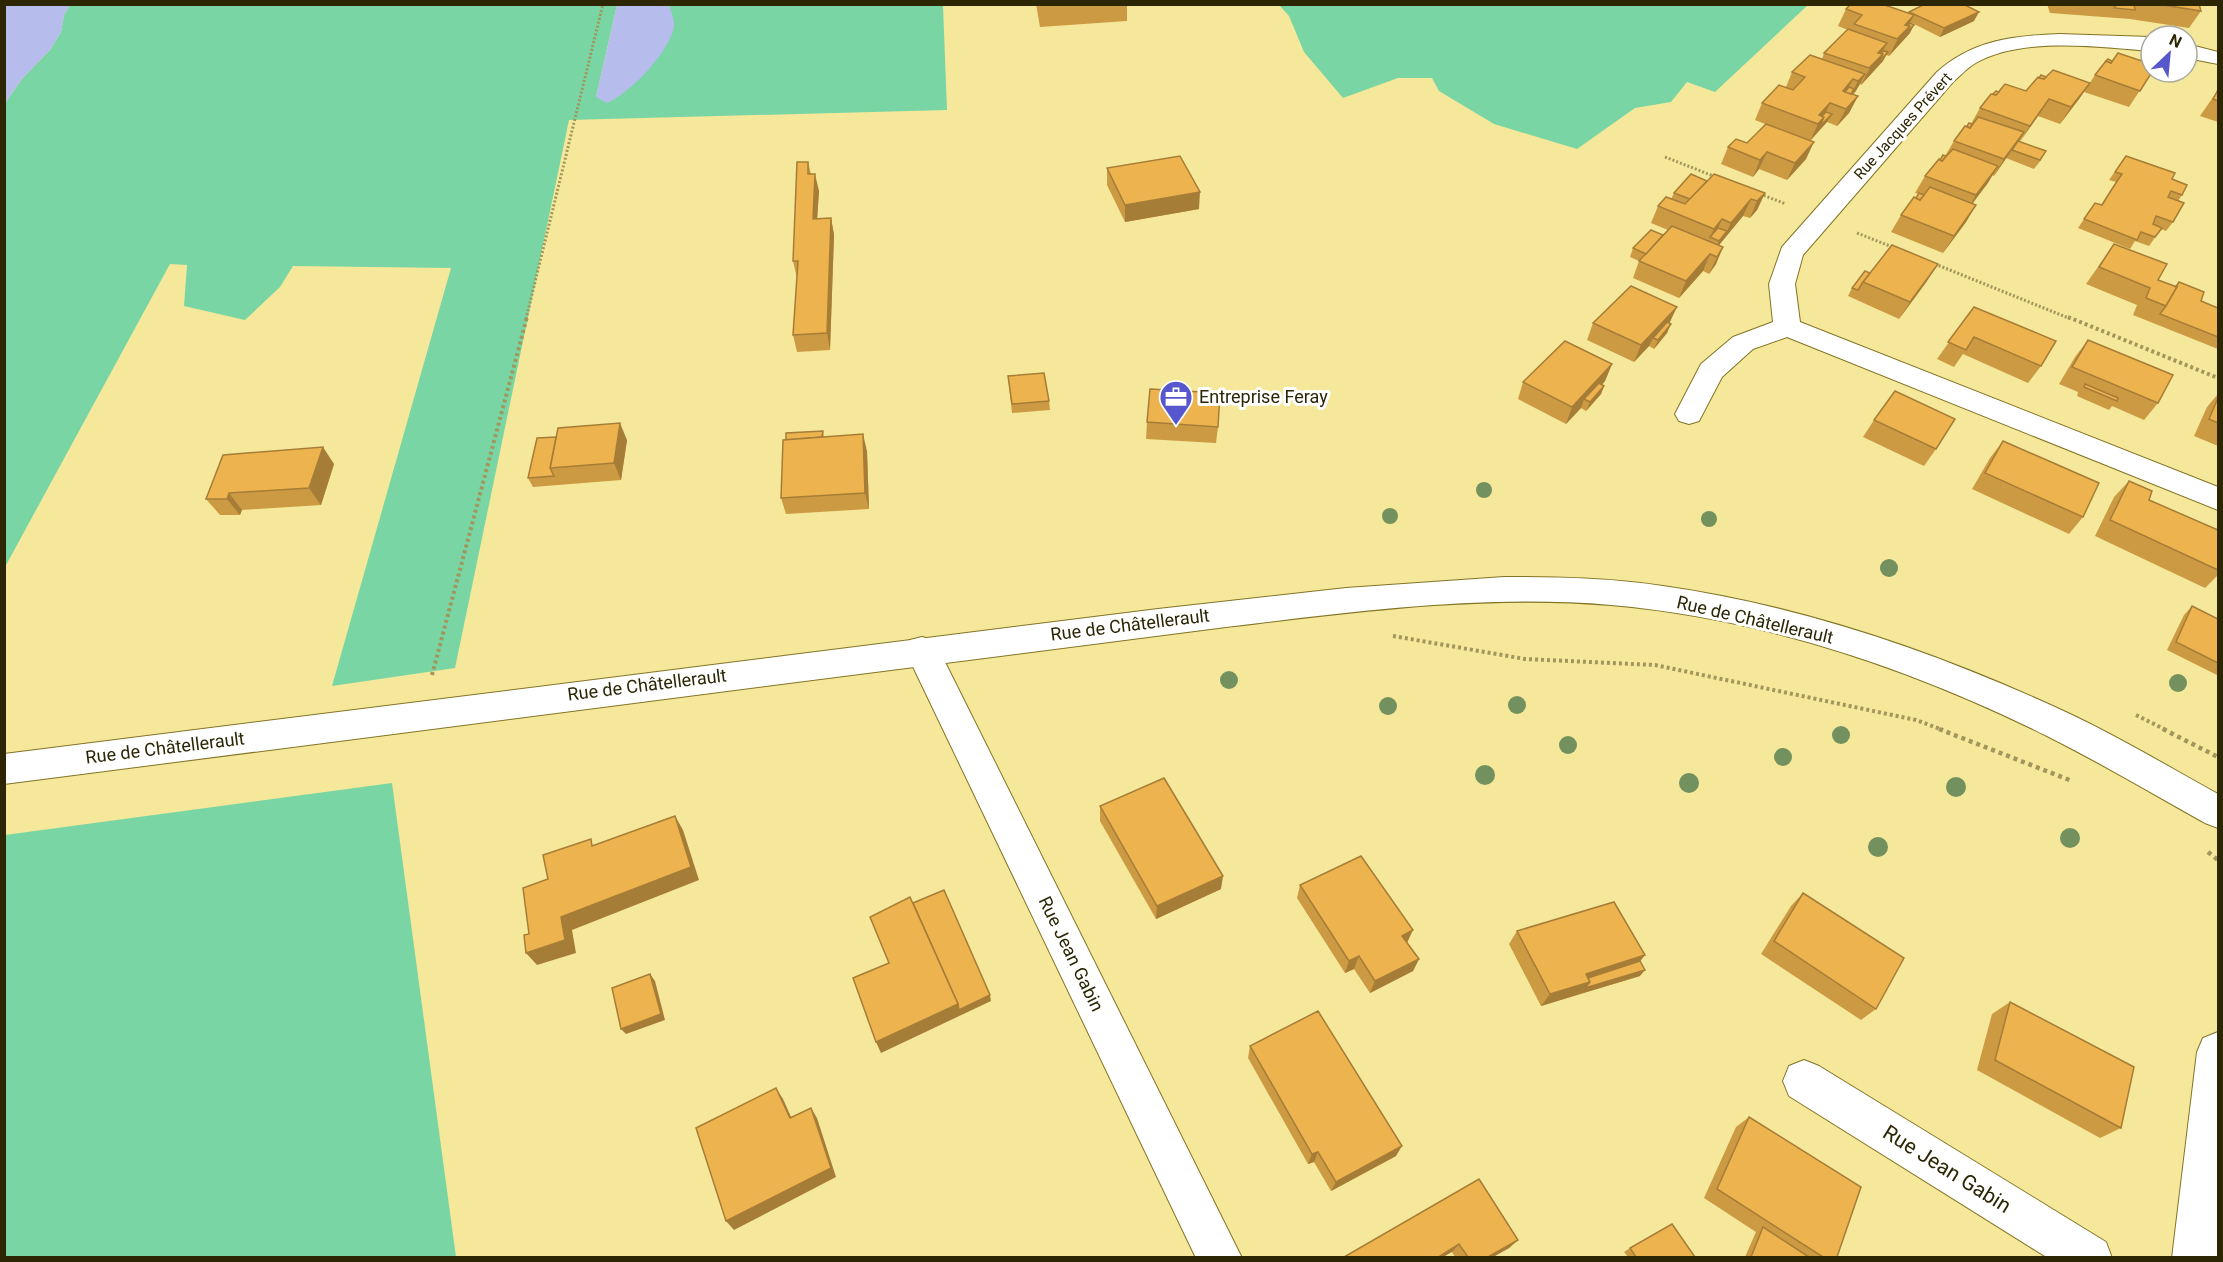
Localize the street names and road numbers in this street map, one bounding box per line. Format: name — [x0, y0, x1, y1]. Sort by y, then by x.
street label: Rue Jacques Prévert — [1850, 69, 1956, 183]
street label: Rue de Châtellerault — [1675, 591, 1836, 648]
street label: Rue de Châtellerault — [1049, 604, 1211, 645]
street label: Rue de Châtellerault — [566, 664, 728, 705]
street label: Rue de Châtellerault — [84, 727, 246, 768]
street label: Rue Jean Gabin — [1035, 893, 1108, 1015]
street label: Rue Jean Gabin — [1879, 1120, 2015, 1218]

